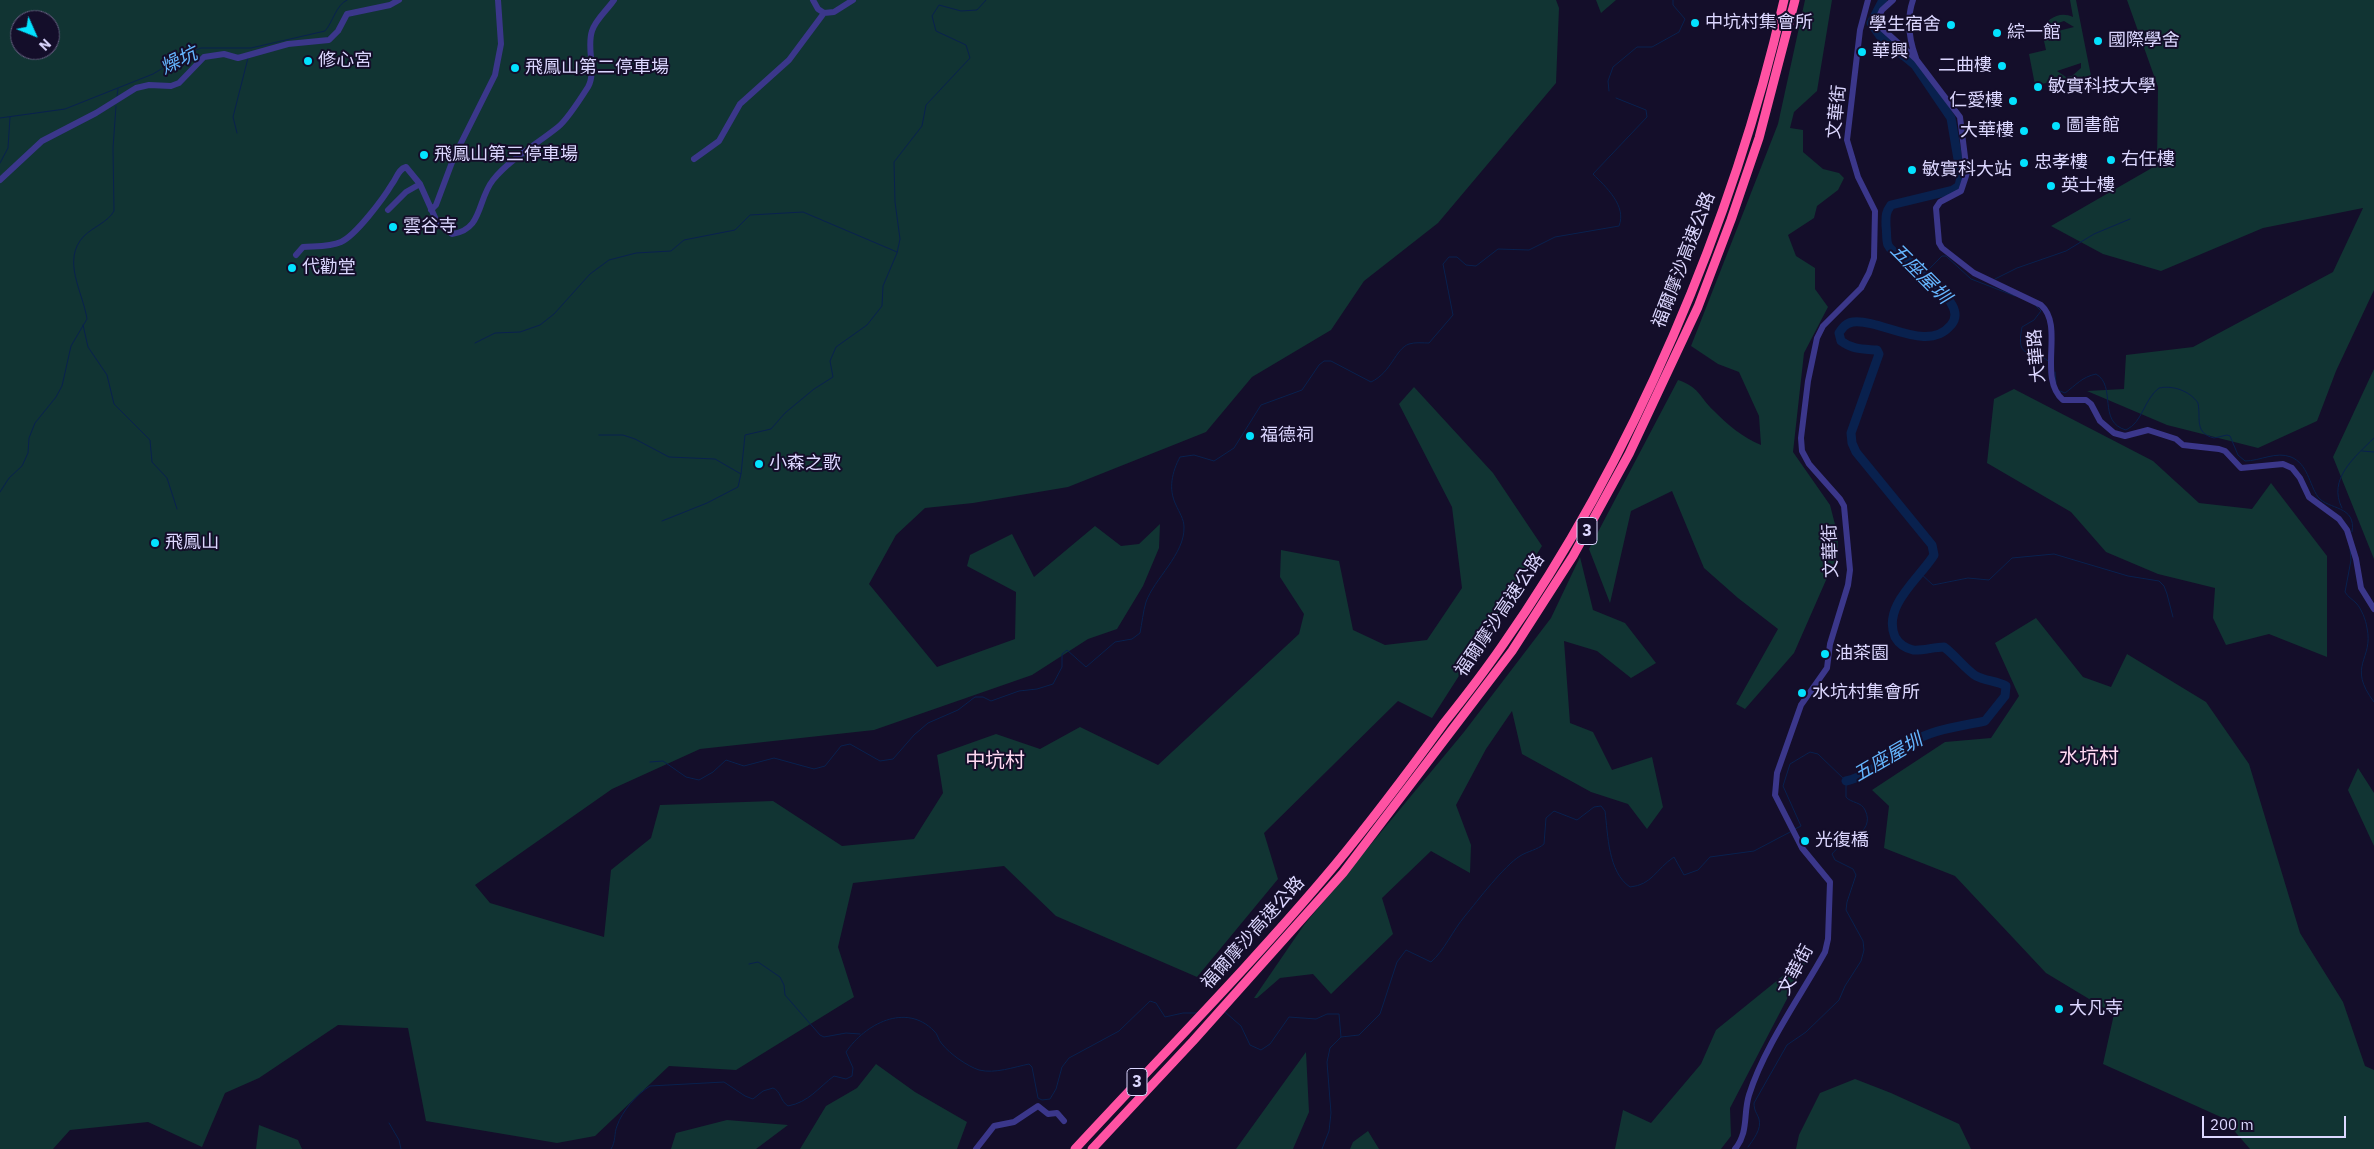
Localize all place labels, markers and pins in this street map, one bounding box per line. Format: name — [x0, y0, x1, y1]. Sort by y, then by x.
place label: 中坑村集會所 — [1705, 12, 1813, 34]
place label: 學生宿舍 — [1869, 14, 1941, 36]
marker: 中坑村集會所 — [1689, 17, 1701, 29]
marker: 學生宿舍 — [1945, 19, 1957, 31]
place label: 綜一館 — [2007, 22, 2061, 44]
marker: 綜一館 — [1991, 27, 2003, 39]
place label: 國際學舍 — [2108, 30, 2180, 52]
marker: 國際學舍 — [2092, 35, 2104, 47]
place label: 華興 — [1872, 41, 1908, 63]
marker: 華興 — [1856, 46, 1868, 58]
place label: 修心宮 — [318, 50, 372, 72]
marker: 修心宮 — [302, 55, 314, 67]
place label: 二曲樓 — [1938, 55, 1992, 77]
place label: 飛鳳山第二停車場 — [525, 57, 669, 79]
marker: 二曲樓 — [1996, 60, 2008, 72]
marker: 飛鳳山第二停車場 — [509, 62, 521, 74]
place label: 敏實科技大學 — [2048, 76, 2156, 98]
marker: 敏實科技大學 — [2032, 81, 2044, 93]
place label: 仁愛樓 — [1949, 90, 2003, 112]
marker: 仁愛樓 — [2007, 95, 2019, 107]
place label: 圖書館 — [2066, 115, 2120, 137]
place label: 大華樓 — [1960, 120, 2014, 142]
marker: 圖書館 — [2050, 120, 2062, 132]
marker: 大華樓 — [2018, 125, 2030, 137]
place label: 飛鳳山第三停車場 — [434, 144, 578, 166]
marker: 飛鳳山第三停車場 — [418, 149, 430, 161]
place label: 右任樓 — [2121, 149, 2175, 171]
place label: 忠孝樓 — [2034, 152, 2088, 174]
marker: 右任樓 — [2105, 154, 2117, 166]
marker: 忠孝樓 — [2018, 157, 2030, 169]
place label: 敏實科大站 — [1922, 159, 2012, 181]
marker: 敏實科大站 — [1906, 164, 1918, 176]
place label: 英士樓 — [2061, 175, 2115, 197]
marker: 英士樓 — [2045, 180, 2057, 192]
place label: 雲谷寺 — [403, 216, 457, 238]
marker: 雲谷寺 — [387, 221, 399, 233]
place label: 代勸堂 — [302, 257, 356, 279]
marker: 代勸堂 — [286, 262, 298, 274]
place label: 福德祠 — [1260, 425, 1314, 447]
marker: 福德祠 — [1244, 430, 1256, 442]
place label: 小森之歌 — [769, 453, 841, 475]
marker: 小森之歌 — [753, 458, 765, 470]
place label: 飛鳳山 — [165, 532, 219, 554]
marker: 飛鳳山 — [149, 537, 161, 549]
place label: 油茶園 — [1835, 643, 1889, 665]
marker: 油茶園 — [1819, 648, 1831, 660]
place label: 水坑村集會所 — [1812, 682, 1920, 704]
marker: 水坑村集會所 — [1796, 687, 1808, 699]
place label: 光復橋 — [1815, 830, 1869, 852]
marker: 光復橋 — [1799, 835, 1811, 847]
place label: 大凡寺 — [2069, 998, 2123, 1020]
marker: 大凡寺 — [2053, 1003, 2065, 1015]

